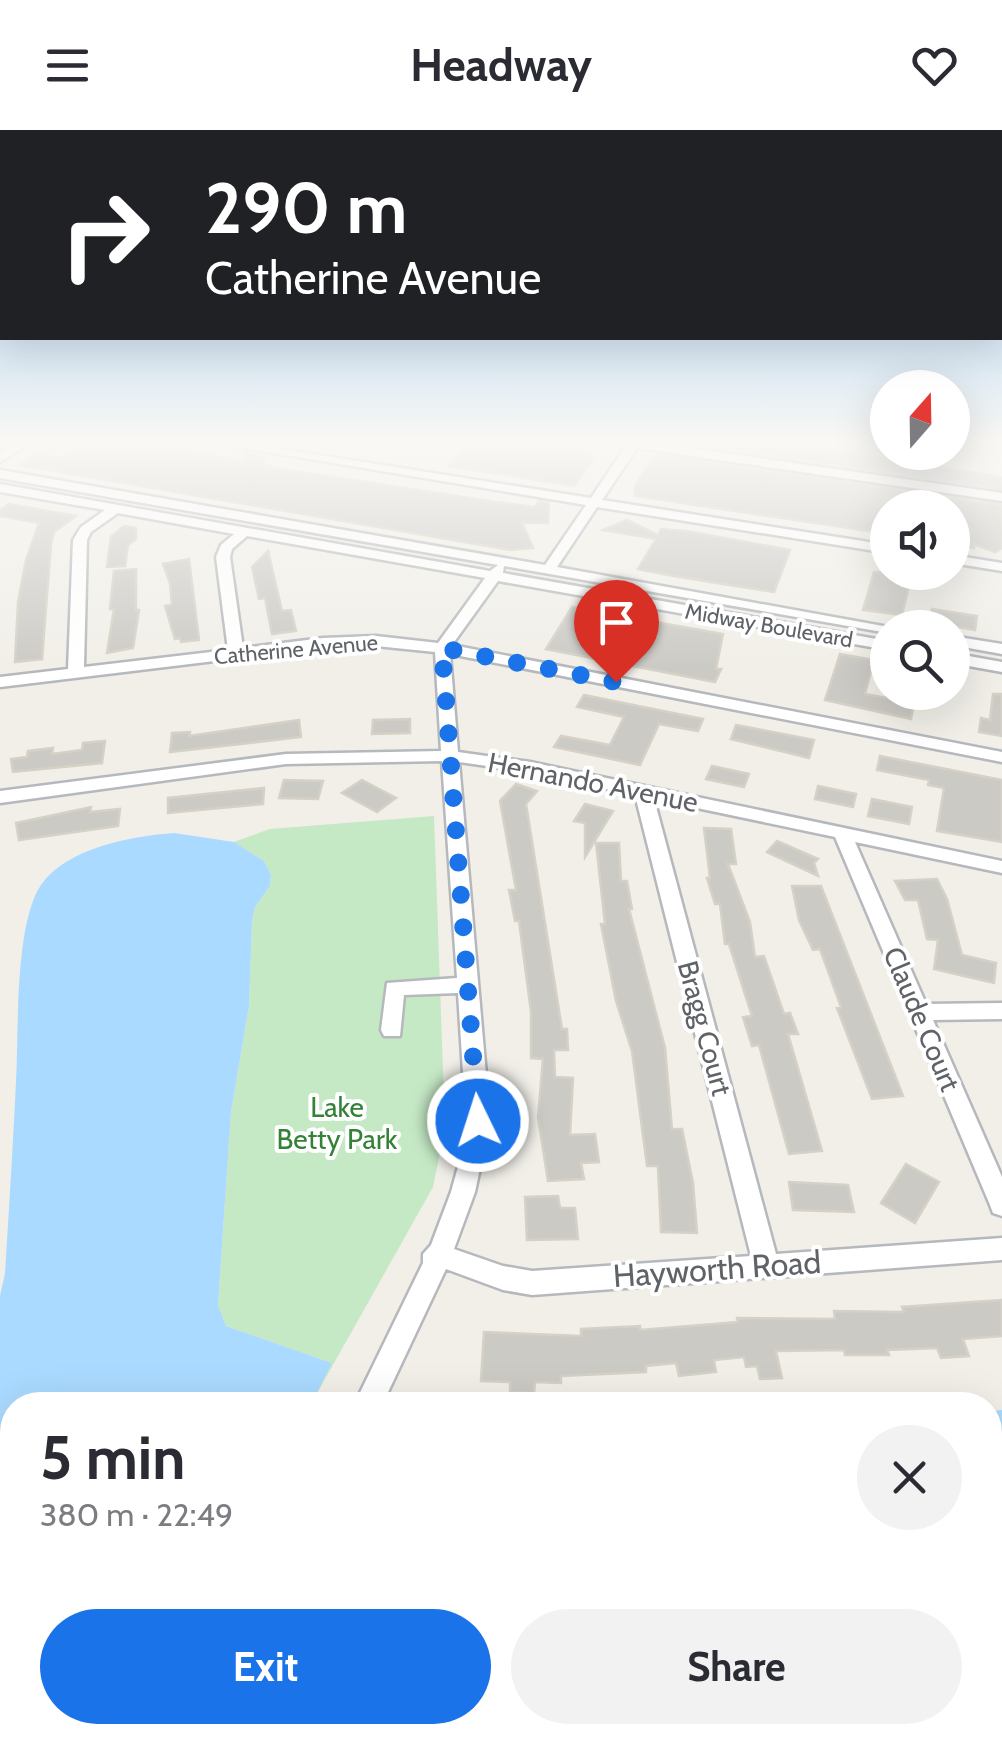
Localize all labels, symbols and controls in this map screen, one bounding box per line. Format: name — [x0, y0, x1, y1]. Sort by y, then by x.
icon: menu — [40, 38, 95, 93]
text: Headway — [410, 38, 592, 92]
icon: heart — [907, 38, 962, 93]
text: 290 m — [205, 165, 407, 251]
icon: right — [40, 170, 170, 300]
text: Catherine Avenue — [205, 251, 541, 305]
north arrow — [870, 370, 970, 470]
map controls — [870, 370, 970, 710]
button: sound — [870, 490, 970, 590]
pin — [574, 580, 659, 683]
icon: arrive — [589, 595, 644, 650]
street label: Midway Boulevard — [683, 597, 855, 654]
button: search — [870, 610, 970, 710]
street label: Catherine Avenue — [213, 629, 379, 670]
street label: Hernando Avenue — [485, 745, 701, 819]
street label: Claude Court — [876, 942, 968, 1096]
street label: Bragg Court — [671, 957, 739, 1099]
position arrow — [426, 1069, 530, 1173]
park label: Lake Betty Park — [277, 1090, 398, 1156]
street label: Hayworth Road — [612, 1242, 822, 1295]
text: 5 min — [40, 1421, 185, 1494]
button: close — [857, 1425, 962, 1530]
text: 380 m · 22:49 — [40, 1495, 233, 1534]
button: Exit — [40, 1609, 491, 1724]
button: Share — [511, 1609, 962, 1724]

